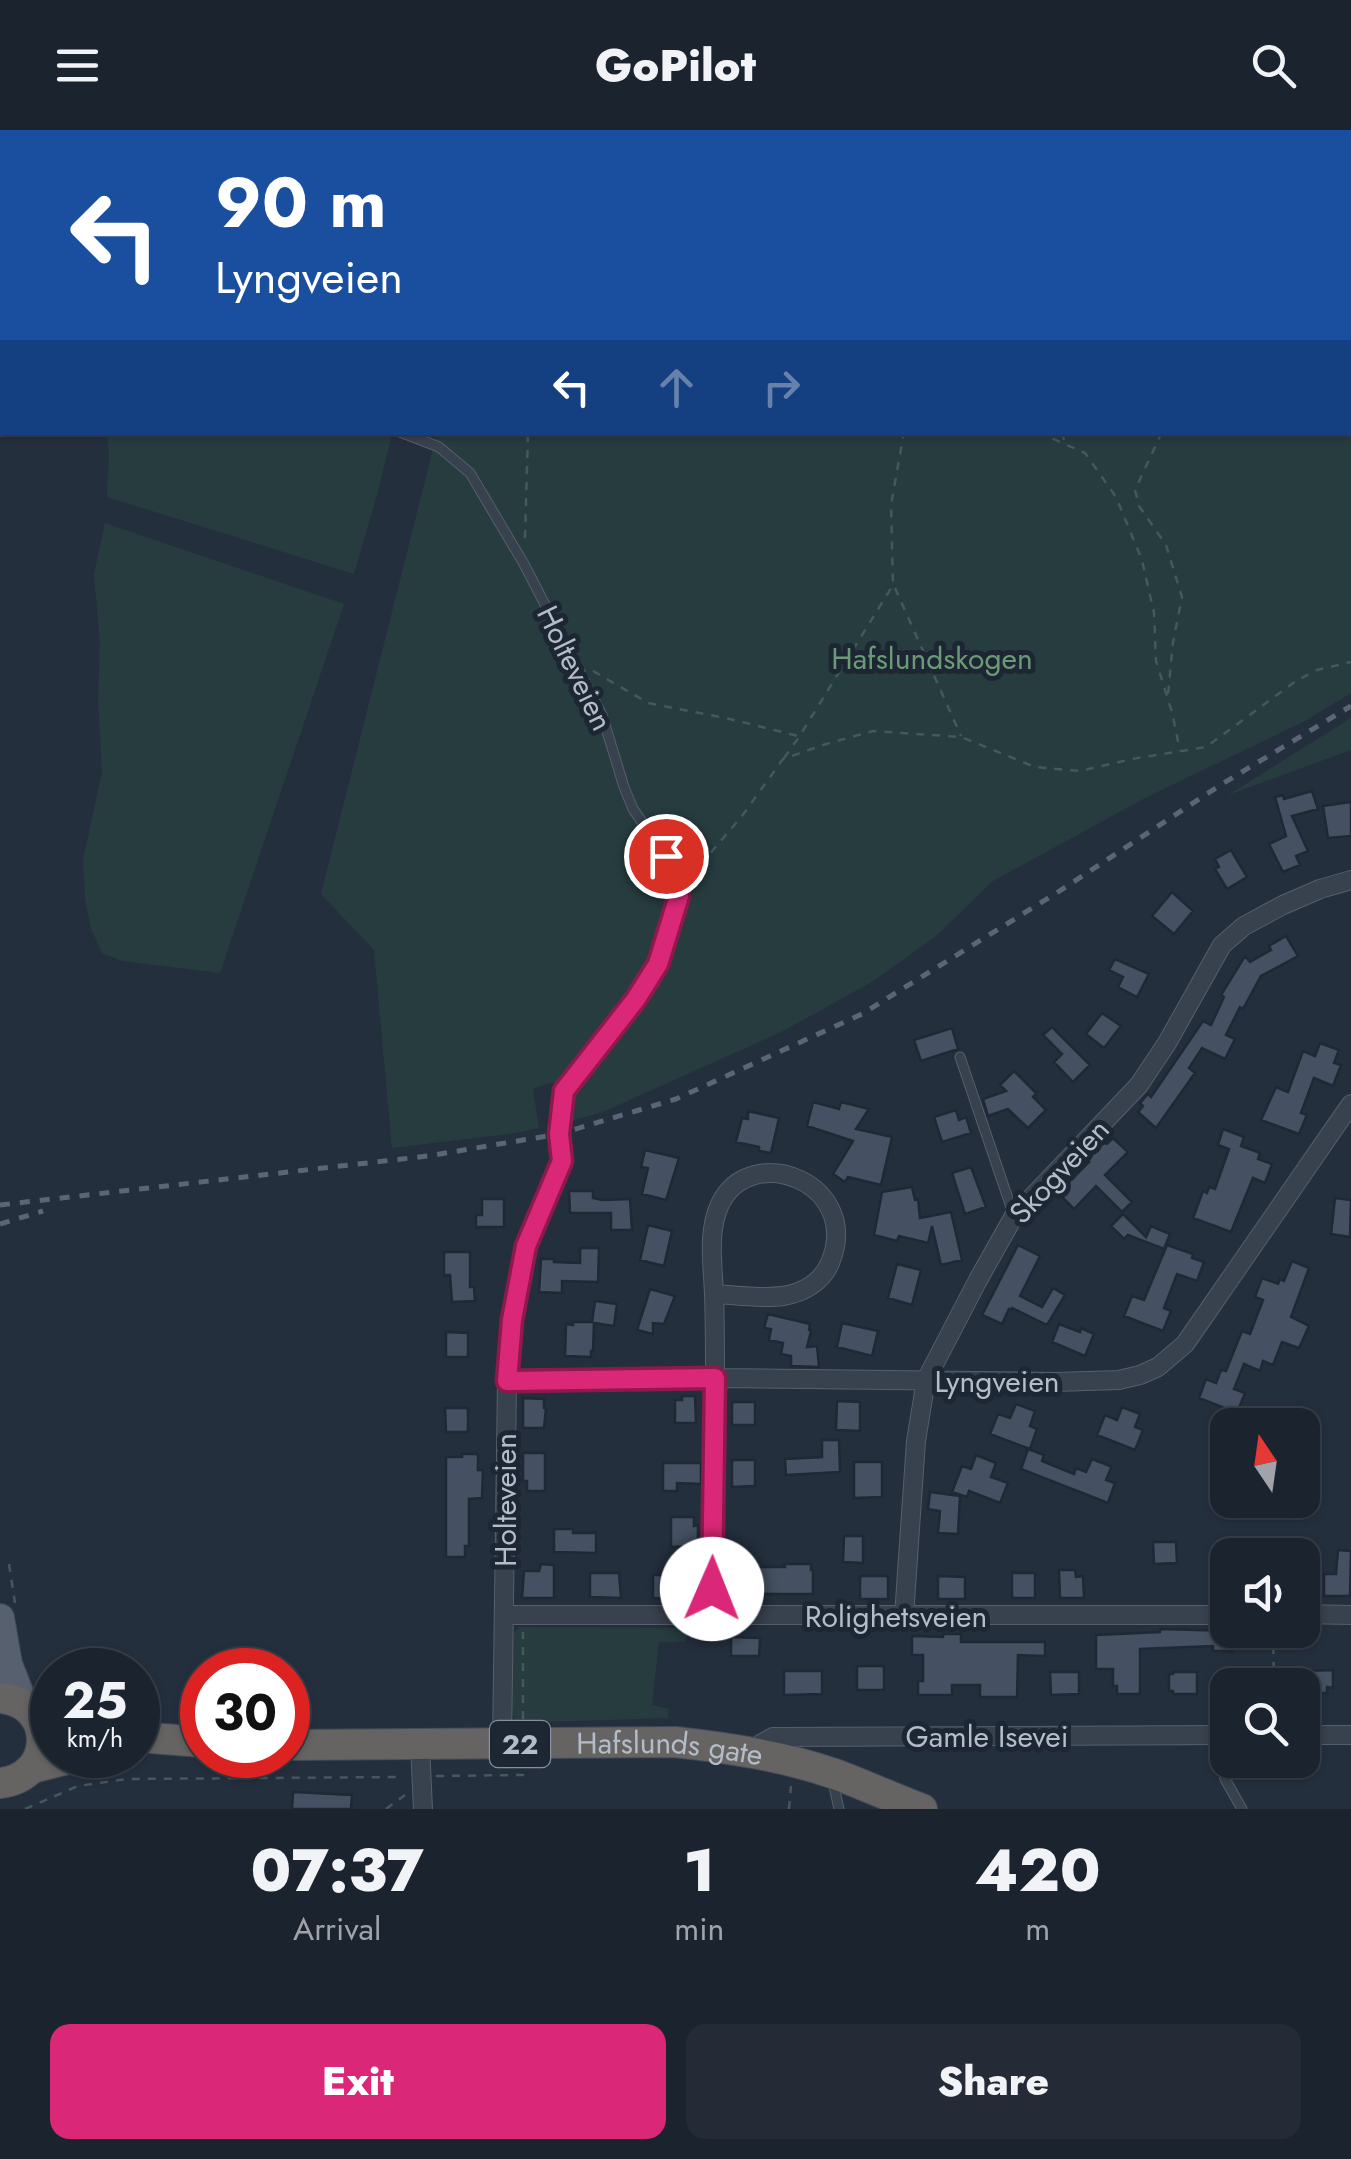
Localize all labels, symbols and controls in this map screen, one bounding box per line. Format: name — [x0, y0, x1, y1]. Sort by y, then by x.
text: GoPilot — [595, 33, 756, 98]
icon: menu — [50, 38, 105, 93]
icon: search — [1246, 38, 1301, 93]
text: 90 m — [215, 152, 387, 253]
icon: left — [50, 170, 180, 300]
text: Lyngveien — [215, 245, 403, 310]
icon: left — [544, 360, 599, 415]
icon: ahead — [649, 360, 704, 415]
icon: right — [754, 360, 809, 415]
street label: Holteveien — [526, 598, 624, 738]
park label: Hafslundskogen — [831, 637, 1033, 680]
pin — [624, 814, 709, 899]
icon: arrive — [639, 829, 694, 884]
street label: Skogveien — [999, 1109, 1119, 1233]
street label: Lyngveien — [934, 1360, 1060, 1403]
north arrow — [1210, 1408, 1320, 1518]
map controls — [1210, 1408, 1320, 1778]
street label: Holteveien — [484, 1433, 527, 1567]
position arrow — [660, 1537, 764, 1641]
button: sound — [1210, 1538, 1320, 1648]
street label: Rolighetsveien — [805, 1595, 987, 1638]
speed limit sign: 30 — [180, 1648, 310, 1778]
text: 25 — [62, 1664, 128, 1737]
button: search — [1210, 1668, 1320, 1778]
street label: Gamle Isevei — [906, 1715, 1068, 1758]
text: km/h — [67, 1720, 123, 1756]
street label: Hafslunds gate — [576, 1720, 767, 1776]
road number: 22 — [490, 1721, 550, 1767]
text: 07:37 — [250, 1827, 424, 1914]
text: 1 — [684, 1827, 715, 1914]
text: 420 — [975, 1827, 1101, 1914]
text: Arrival — [293, 1906, 381, 1952]
text: min — [674, 1906, 724, 1952]
text: m — [1025, 1906, 1050, 1952]
button: Exit — [50, 2024, 666, 2139]
button: Share — [686, 2024, 1301, 2139]

